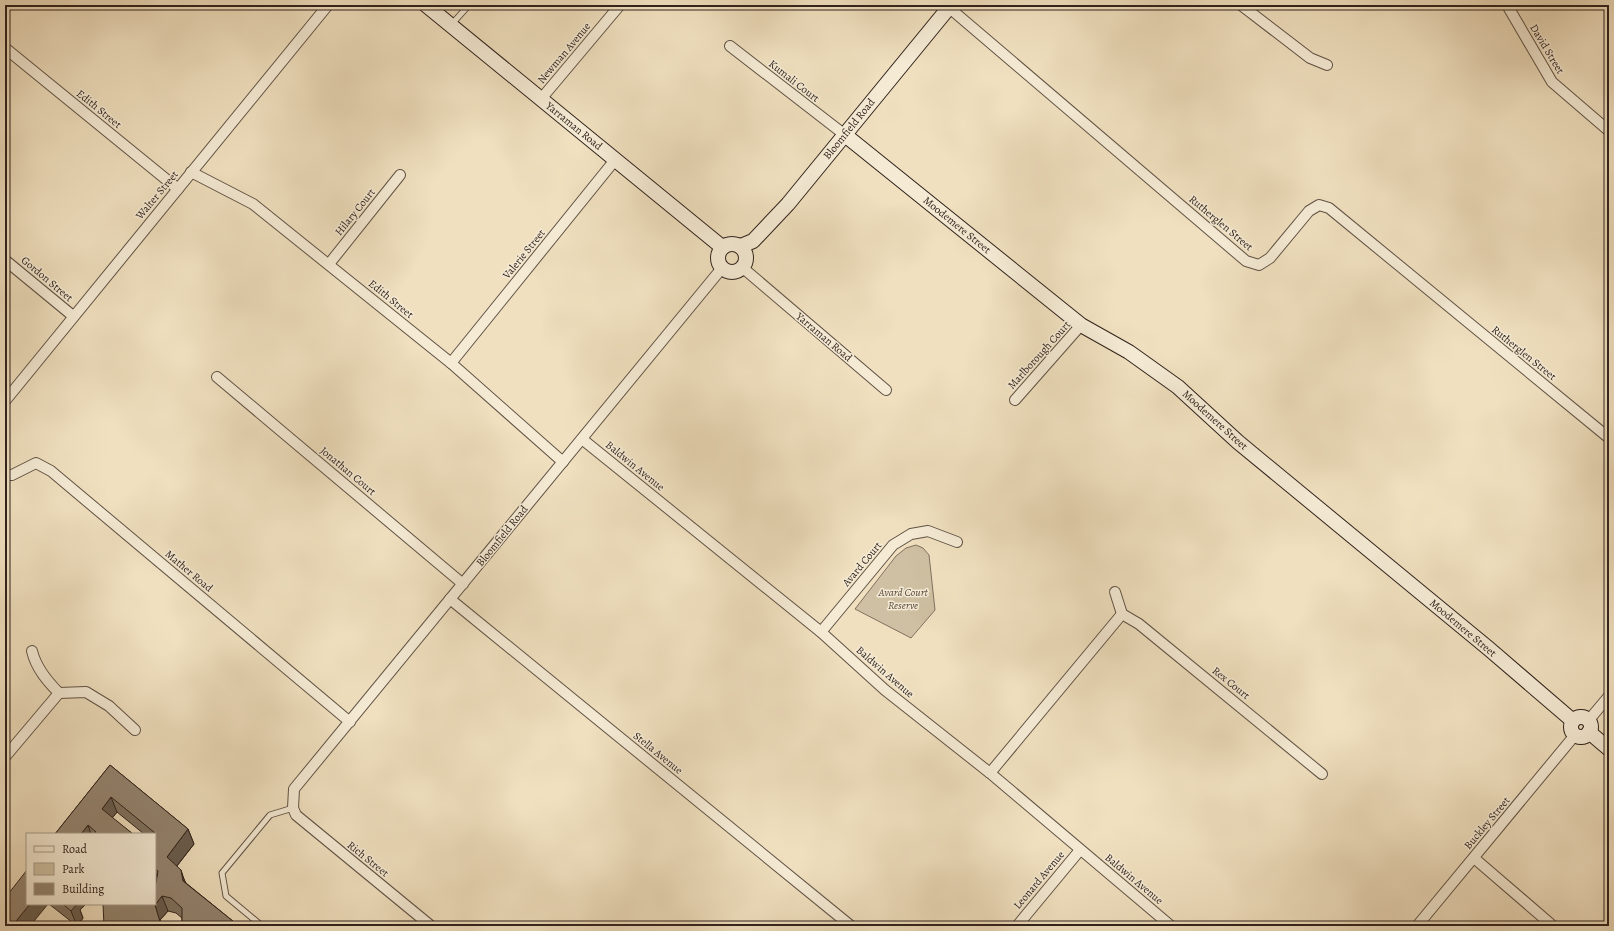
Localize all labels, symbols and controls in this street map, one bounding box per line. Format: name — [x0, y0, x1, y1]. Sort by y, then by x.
street label: Newman Avenue — [534, 19, 594, 87]
street label: David Street — [1526, 21, 1568, 77]
street label: Kumali Court — [765, 56, 823, 106]
street label: Edith Street — [73, 86, 125, 132]
street label: Bloomfield Road — [820, 95, 878, 163]
street label: Yarraman Road — [542, 98, 606, 154]
street label: Walter Street — [132, 167, 182, 223]
street label: Hilary Court — [331, 185, 379, 239]
street label: Rutherglen Street — [1186, 192, 1256, 254]
street label: Moodemere Street — [920, 193, 994, 257]
street label: Valerie Street — [499, 226, 549, 283]
street label: Gordon Street — [18, 253, 76, 305]
street label: Edith Street — [365, 276, 417, 322]
street label: Yarraman Road — [792, 308, 855, 365]
street label: Marlborough Court — [1004, 317, 1074, 392]
street label: Rutherglen Street — [1488, 322, 1560, 384]
street label: Moodemere Street — [1179, 387, 1251, 454]
street label: Baldwin Avenue — [602, 437, 668, 495]
street label: Jonathan Court — [317, 443, 379, 499]
street label: Bloomfield Road — [473, 502, 531, 570]
street label: Avard Court — [838, 538, 885, 590]
street label: Mather Road — [162, 547, 216, 595]
park label: Avard Court Reserve — [877, 585, 928, 613]
street label: Moodemere Street — [1426, 596, 1500, 661]
street label: Baldwin Avenue — [853, 643, 917, 701]
street label: Rex Court — [1209, 663, 1253, 703]
street label: Stella Avenue — [630, 728, 686, 778]
street label: Buckley Street — [1461, 793, 1514, 852]
legend — [26, 833, 156, 905]
street label: Rich Street — [344, 838, 392, 881]
text: Road — [62, 841, 88, 857]
street label: Leonard Avenue — [1010, 848, 1068, 912]
street label: Baldwin Avenue — [1102, 850, 1166, 908]
text: Park — [62, 861, 85, 877]
text: Building — [62, 881, 104, 897]

